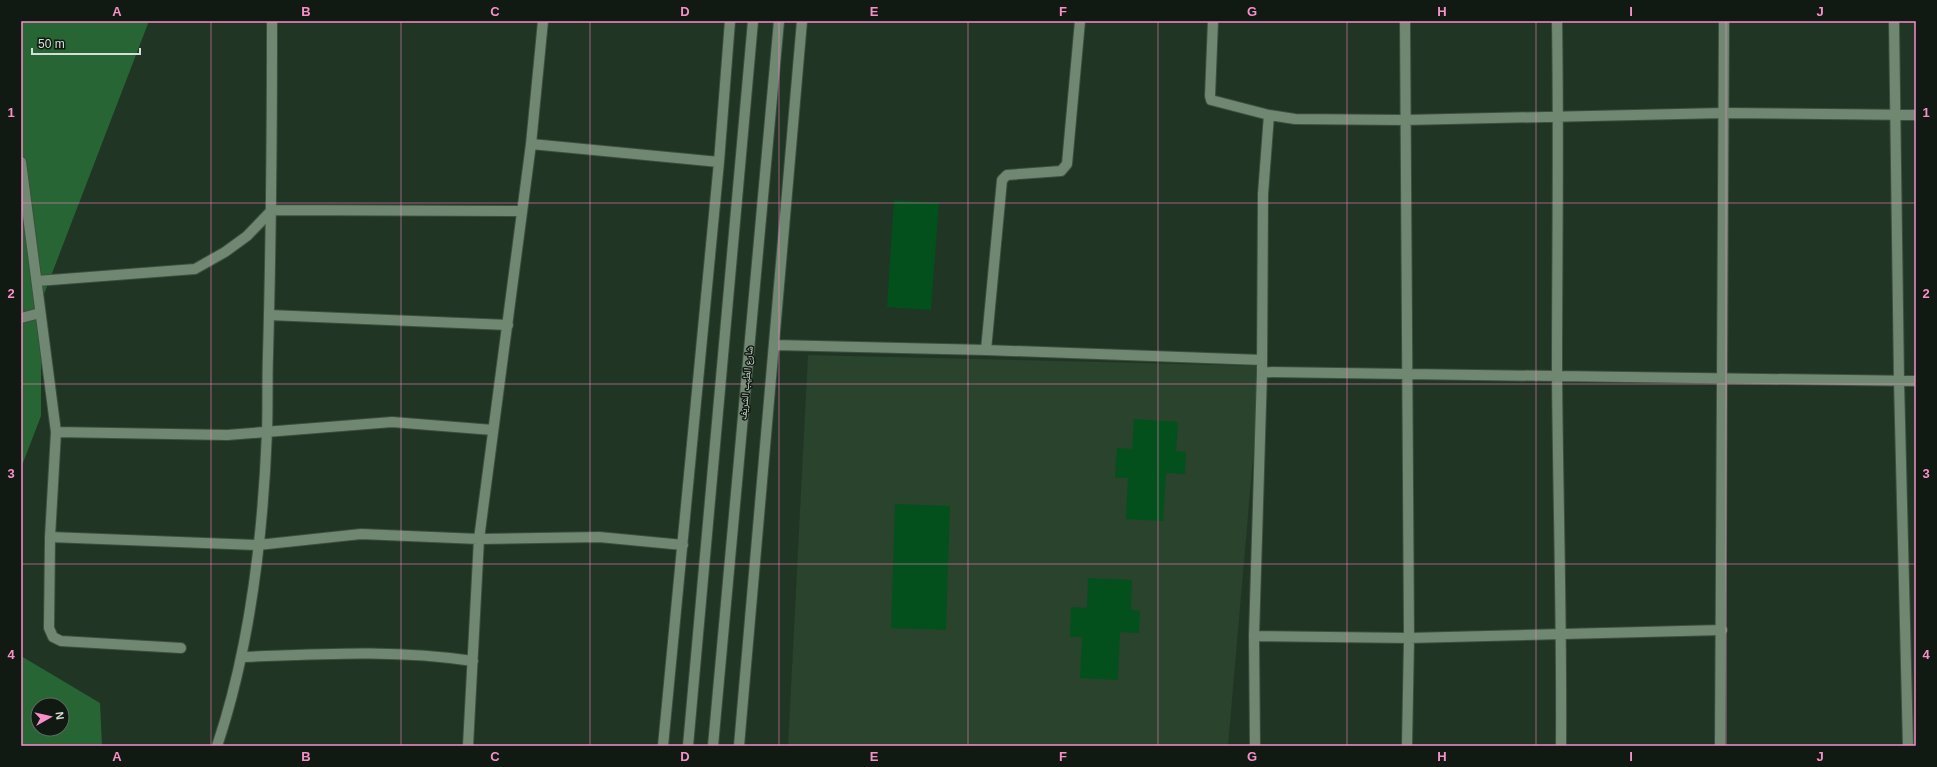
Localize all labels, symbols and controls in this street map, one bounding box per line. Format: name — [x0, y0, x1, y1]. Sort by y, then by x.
text: A — [112, 4, 122, 19]
text: B — [301, 4, 311, 19]
text: C — [490, 4, 500, 19]
text: D — [680, 4, 690, 19]
text: E — [870, 4, 879, 19]
text: F — [1059, 4, 1067, 19]
text: G — [1247, 4, 1257, 19]
text: H — [1437, 4, 1447, 19]
text: I — [1629, 4, 1633, 19]
text: J — [1816, 4, 1824, 19]
scale bar — [32, 30, 140, 56]
text: 50 m — [38, 37, 65, 51]
text: 1 — [7, 105, 15, 120]
text: 1 — [1922, 105, 1930, 120]
text: 2 — [7, 286, 15, 301]
text: 2 — [1922, 286, 1930, 301]
street label: شارع الطيب الشريف — [737, 345, 756, 420]
text: 3 — [7, 466, 15, 481]
text: 3 — [1922, 466, 1930, 481]
text: 4 — [7, 647, 15, 662]
text: 4 — [1922, 647, 1930, 662]
north arrow — [30, 697, 70, 737]
text: N — [53, 711, 66, 720]
text: A — [112, 749, 122, 764]
text: B — [301, 749, 311, 764]
text: C — [490, 749, 500, 764]
text: D — [680, 749, 690, 764]
text: E — [870, 749, 879, 764]
text: F — [1059, 749, 1067, 764]
text: G — [1247, 749, 1257, 764]
text: H — [1437, 749, 1447, 764]
text: I — [1629, 749, 1633, 764]
text: J — [1816, 749, 1824, 764]

